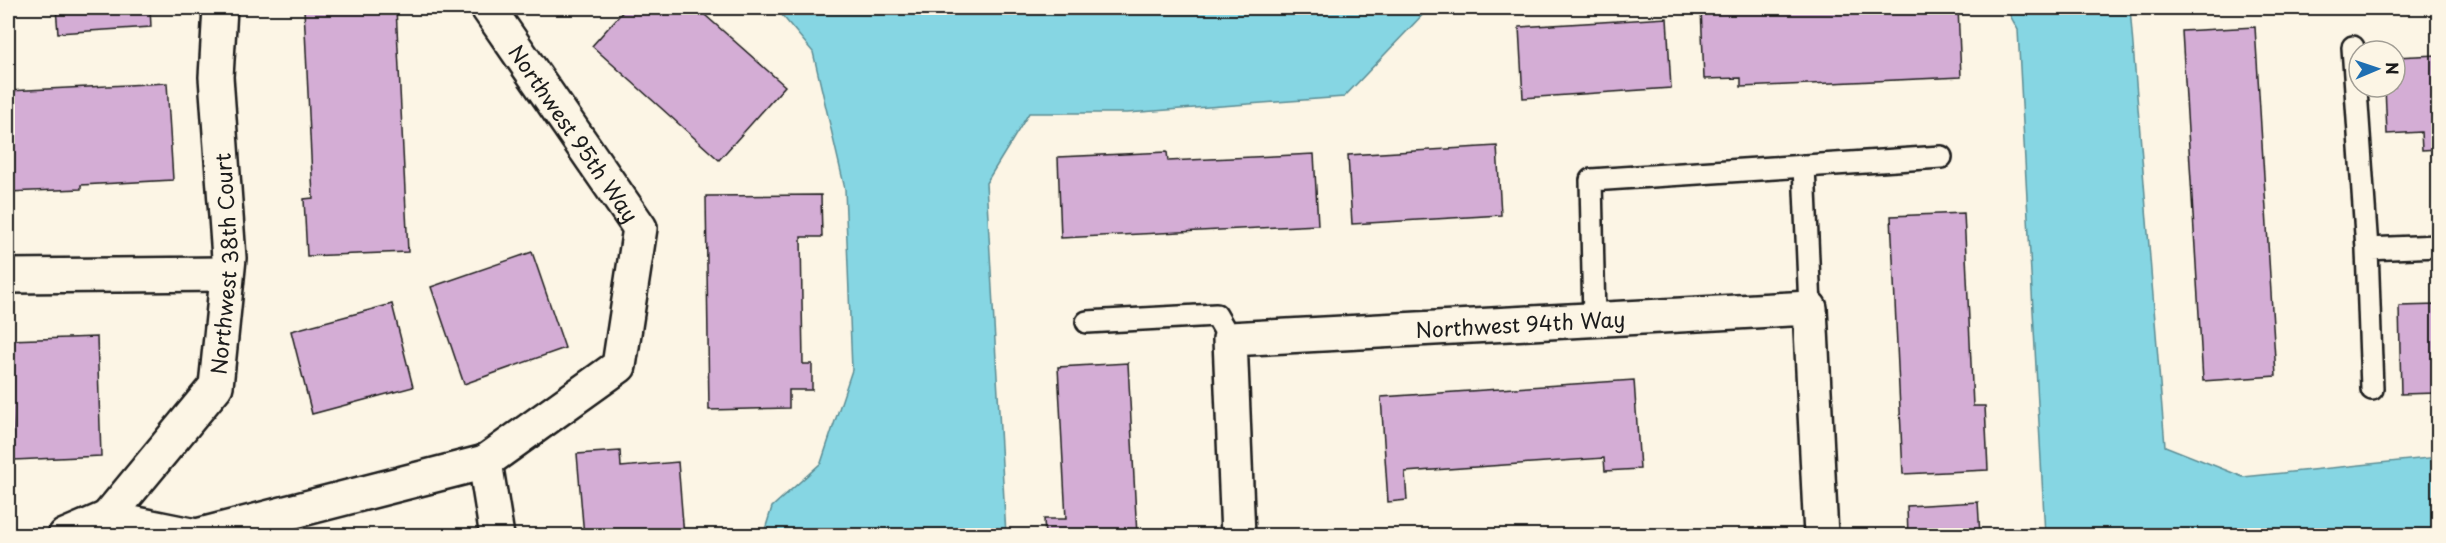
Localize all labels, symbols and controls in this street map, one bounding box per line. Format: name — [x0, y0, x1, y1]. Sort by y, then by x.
street label: Northwest 95th Way — [502, 38, 647, 229]
north arrow — [2347, 39, 2407, 99]
text: N — [2381, 62, 2405, 75]
street label: Northwest 38th Court — [201, 152, 245, 376]
street label: Northwest 94th Way — [1415, 302, 1626, 345]

